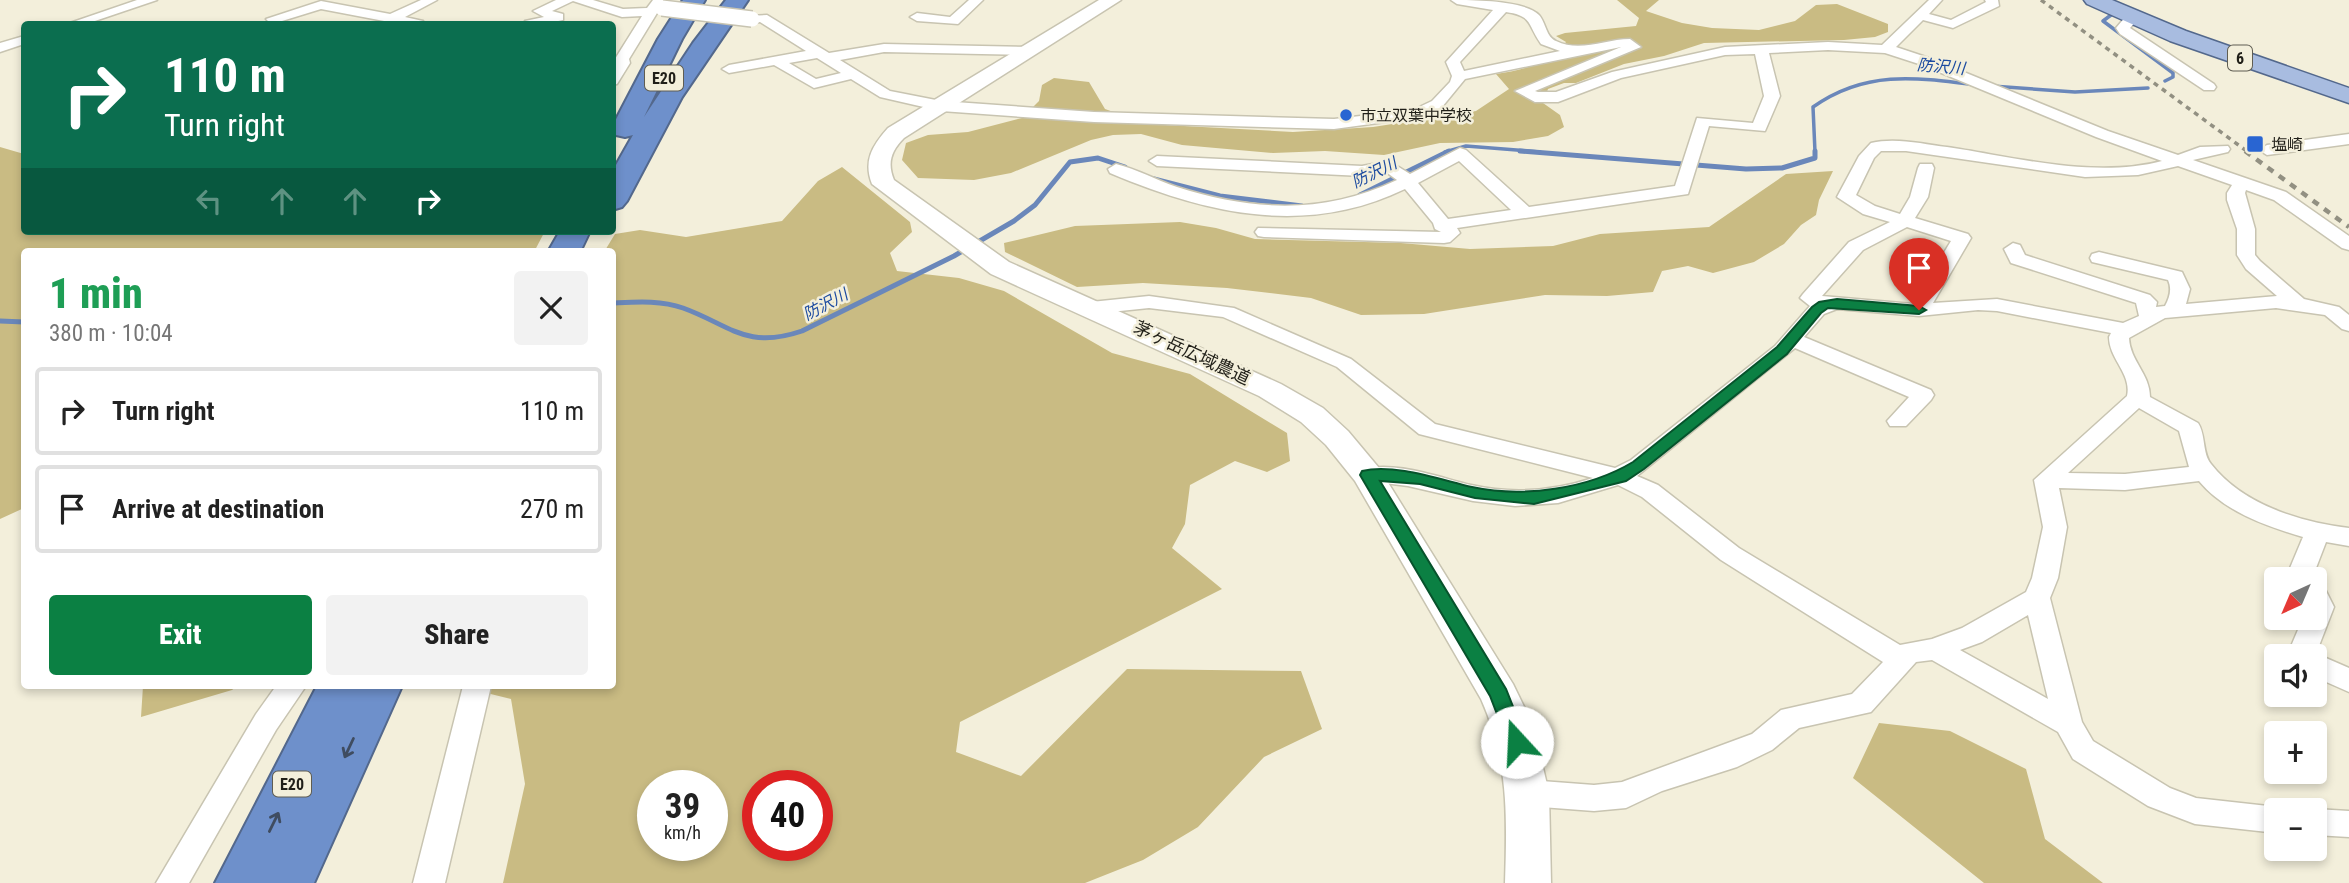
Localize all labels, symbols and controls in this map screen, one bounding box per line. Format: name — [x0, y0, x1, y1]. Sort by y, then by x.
road number: 6 — [2228, 46, 2252, 71]
text: 110 m — [164, 47, 286, 104]
icon: right — [49, 49, 140, 140]
water label: 防沢川 — [1916, 55, 1968, 78]
road number: E20 — [645, 66, 683, 90]
text: Turn right — [164, 106, 285, 144]
place label: 市立双葉中学校 — [1360, 106, 1472, 125]
marker: 市立双葉中学校 — [1338, 107, 1354, 123]
marker: 塩崎 — [2245, 134, 2265, 154]
place label: 塩崎 — [2271, 135, 2303, 154]
water label: 防沢川 — [1348, 153, 1402, 192]
icon: left — [190, 182, 228, 220]
icon: ahead — [263, 182, 301, 220]
icon: ahead — [336, 182, 374, 220]
icon: right — [409, 182, 447, 220]
pin — [1889, 238, 1949, 310]
icon: arrive — [1900, 249, 1938, 287]
text: 1 min — [49, 269, 143, 318]
button: close — [514, 271, 588, 345]
water label: 防沢川 — [800, 284, 853, 324]
street label: 茅ヶ岳広域農道 — [1131, 316, 1254, 389]
text: 380 m · 10:04 — [49, 320, 173, 347]
icon: right — [53, 392, 91, 430]
text: Turn right — [112, 396, 214, 426]
text: 110 m — [520, 396, 584, 426]
icon: arrive — [53, 490, 91, 528]
text: Arrive at destination — [112, 494, 324, 524]
text: 270 m — [520, 494, 584, 524]
north arrow — [2264, 567, 2328, 630]
map controls — [2264, 567, 2327, 861]
button: Exit — [49, 595, 312, 675]
button: Share — [326, 595, 588, 675]
button: sound — [2264, 644, 2327, 707]
position arrow — [1480, 705, 1554, 779]
button: + — [2264, 721, 2327, 784]
one-way arrow — [342, 737, 355, 758]
speed limit sign: 40 — [742, 770, 833, 861]
road number: E20 — [273, 772, 311, 796]
text: 39 — [665, 786, 700, 827]
button: − — [2264, 798, 2327, 861]
one-way arrow — [267, 812, 281, 833]
text: km/h — [664, 822, 701, 843]

